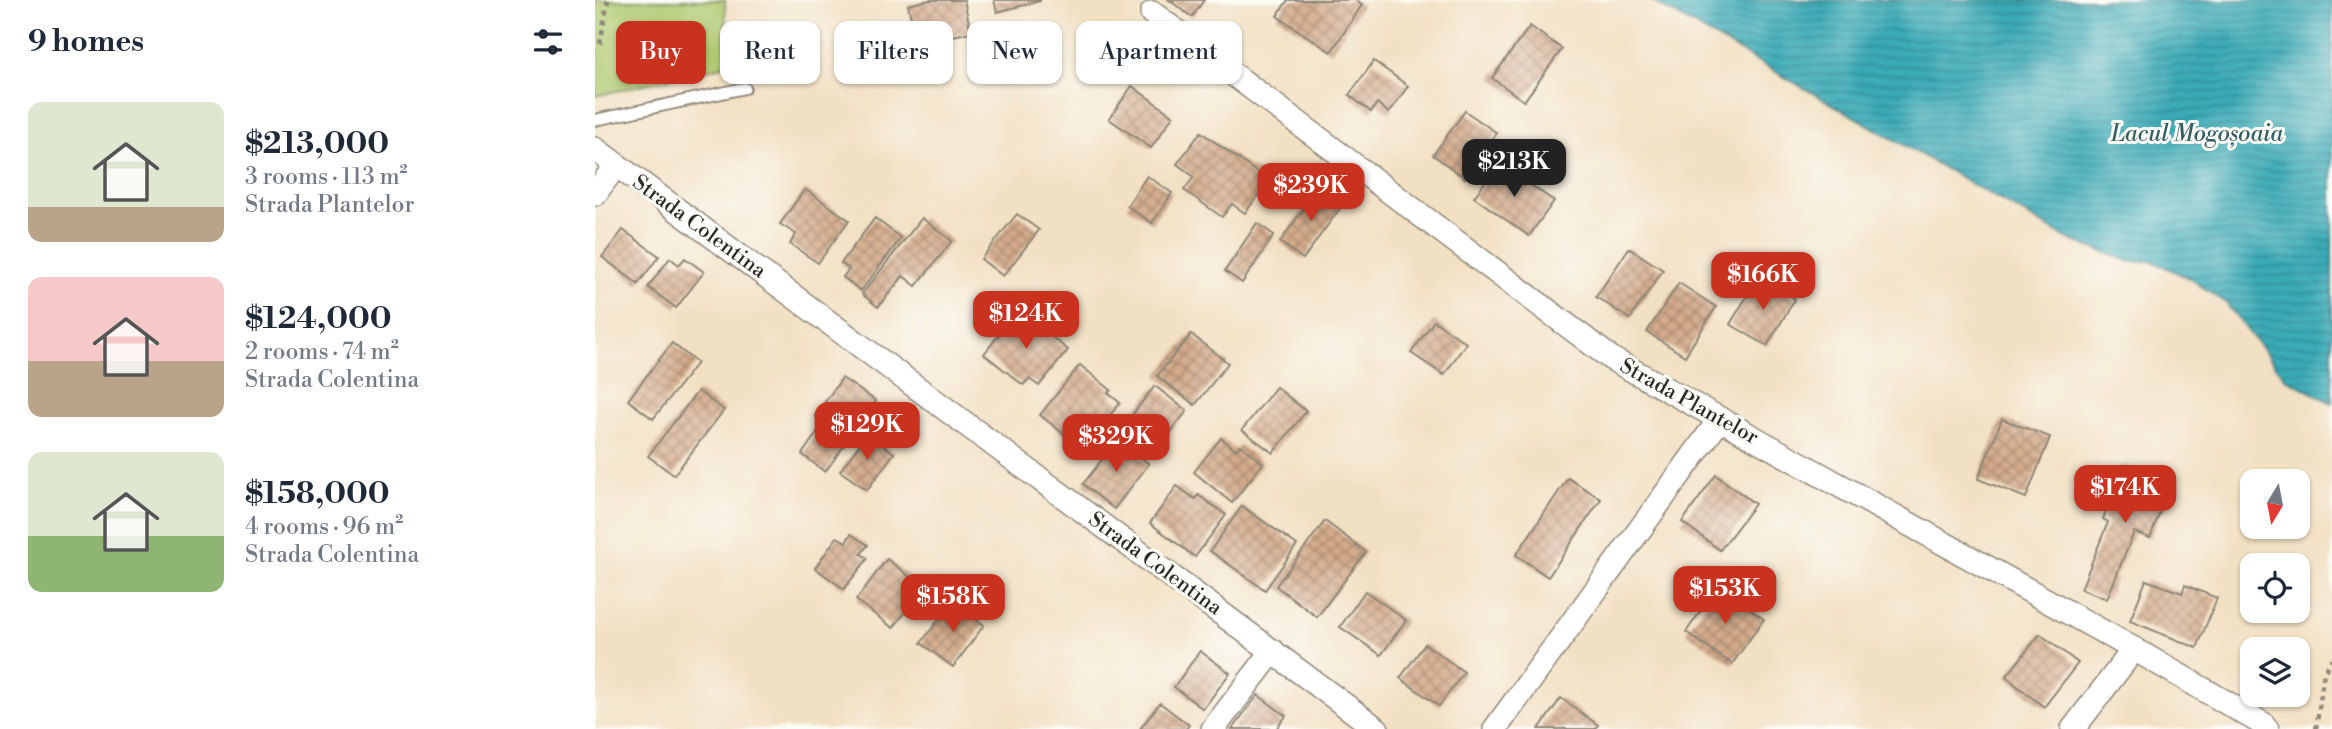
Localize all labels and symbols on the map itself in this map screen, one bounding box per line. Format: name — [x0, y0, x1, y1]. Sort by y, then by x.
water label: Lacul Mogoșoaia — [2110, 120, 2283, 148]
pin: $213K — [1465, 140, 1563, 199]
pin: $239K — [1262, 164, 1360, 223]
street label: Strada Colentina — [627, 170, 771, 284]
pin: $166K — [1714, 252, 1812, 312]
pin: $124K — [977, 292, 1075, 351]
street label: Strada Plantelor — [1615, 353, 1763, 451]
pin: $129K — [818, 402, 916, 462]
pin: $329K — [1067, 414, 1165, 474]
pin: $174K — [2076, 466, 2174, 525]
north arrow — [2240, 469, 2310, 539]
street label: Strada Colentina — [1083, 507, 1227, 621]
pin: $153K — [1676, 566, 1774, 626]
pin: $158K — [904, 574, 1002, 634]

